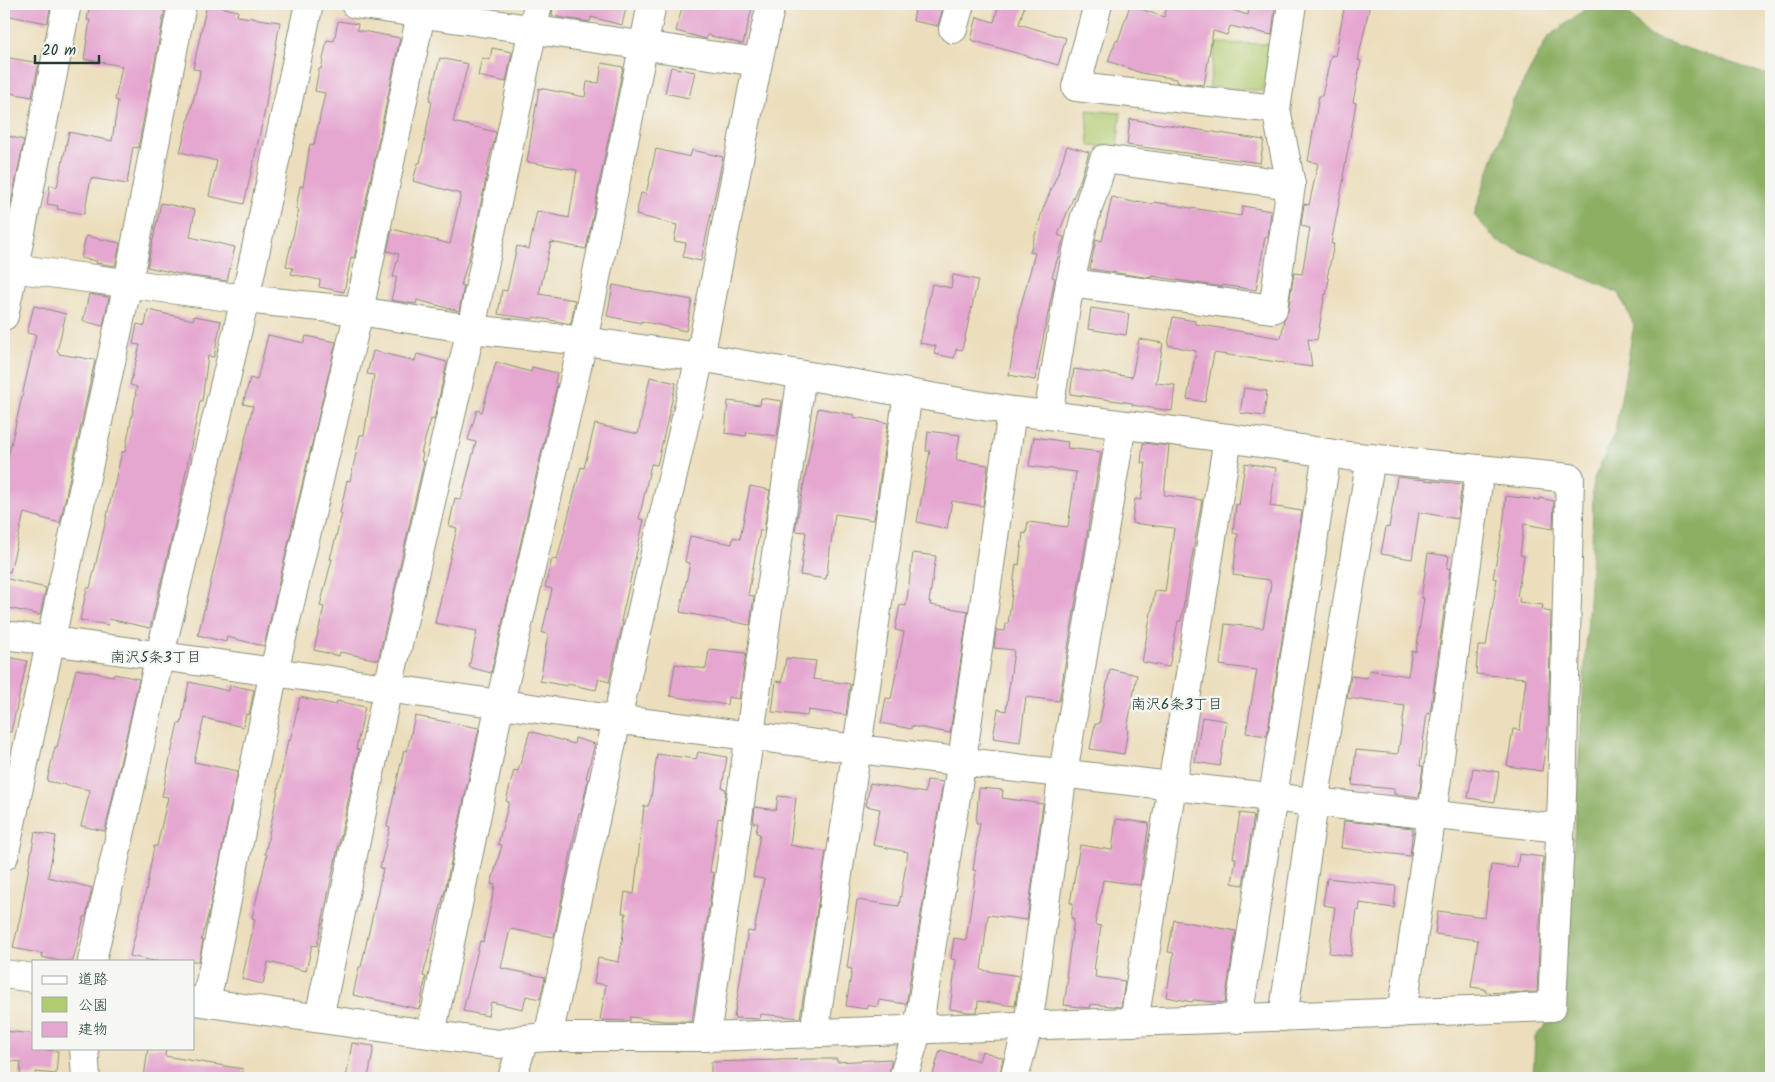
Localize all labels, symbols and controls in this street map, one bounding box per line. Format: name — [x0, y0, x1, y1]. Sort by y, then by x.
scale bar — [35, 32, 99, 64]
text: 20 m — [42, 39, 76, 63]
district label: 南沢5条3丁目 — [110, 646, 202, 670]
district label: 南沢6条3丁目 — [1131, 693, 1223, 717]
legend — [32, 960, 195, 1050]
text: 道路 — [78, 968, 108, 992]
text: 公園 — [78, 994, 108, 1018]
text: 建物 — [78, 1018, 108, 1042]

